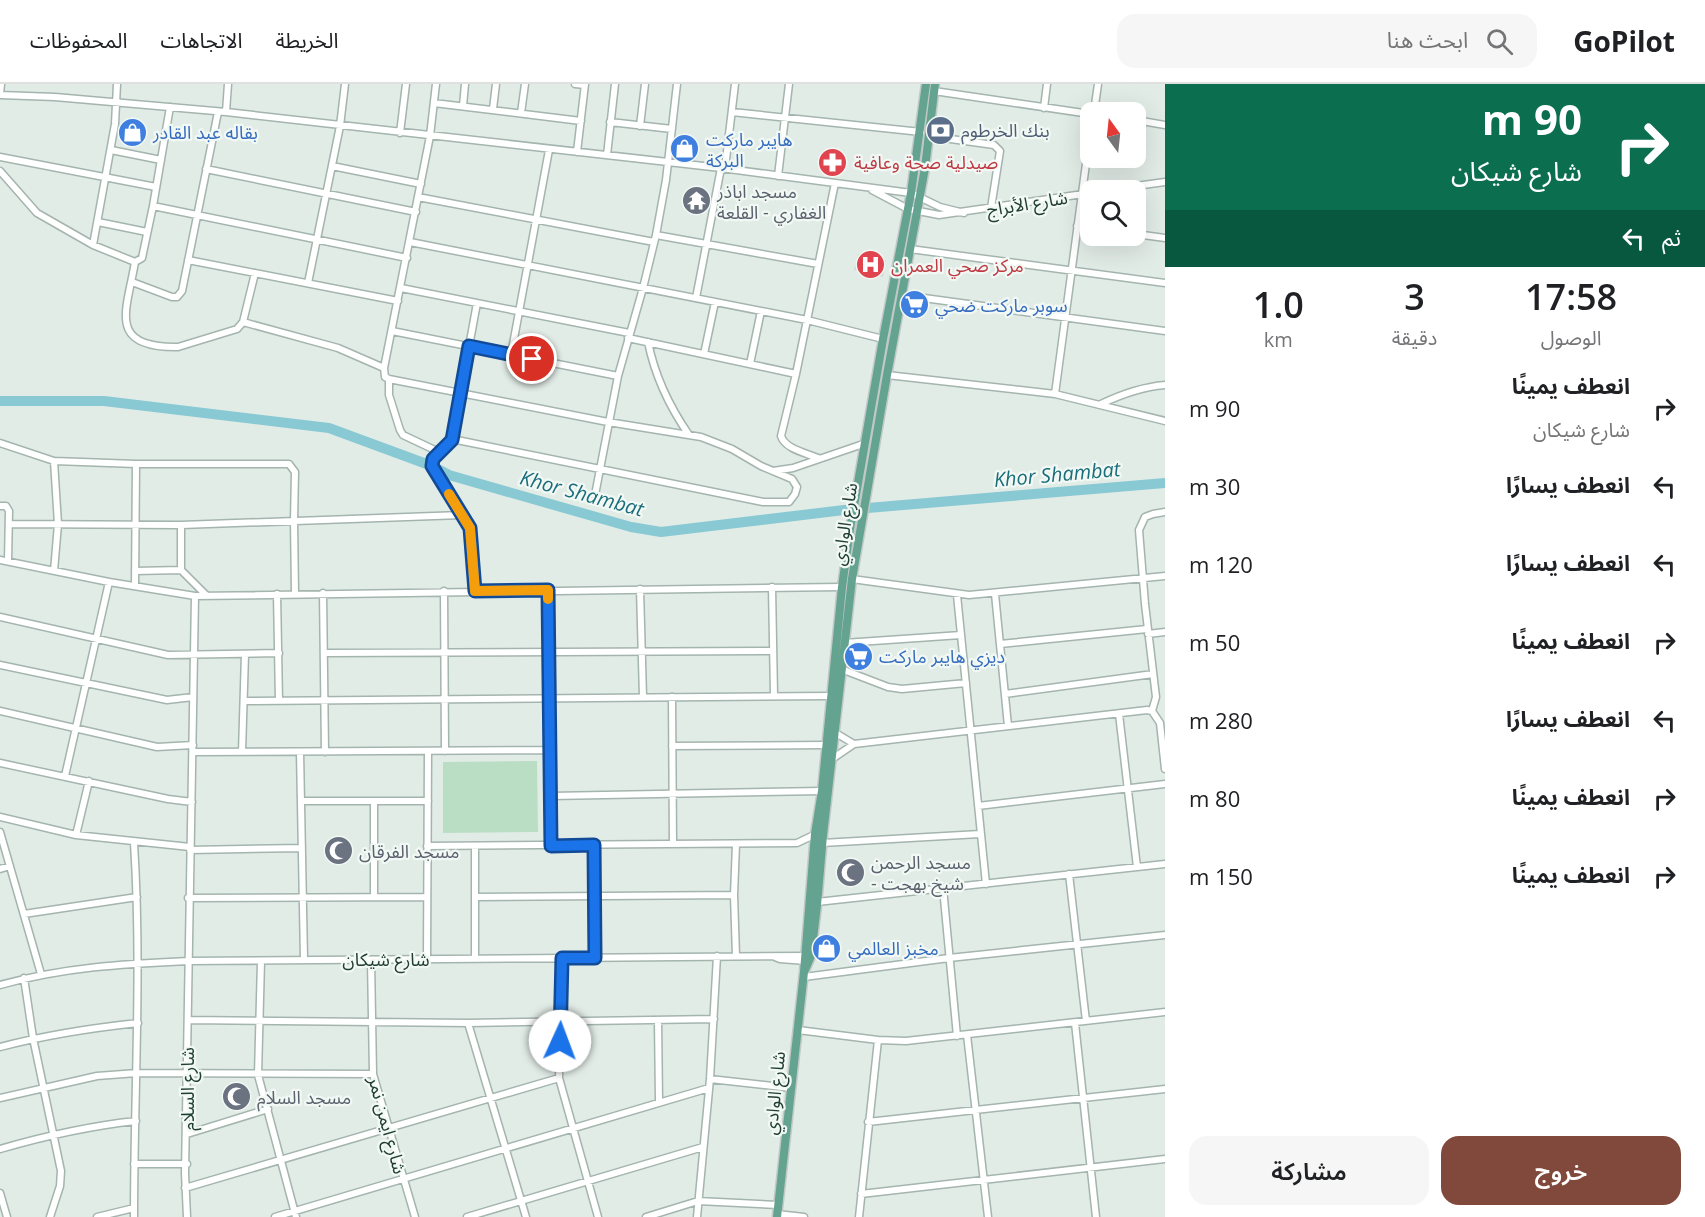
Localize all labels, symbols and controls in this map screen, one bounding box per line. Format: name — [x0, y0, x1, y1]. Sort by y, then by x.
search box — [1117, 14, 1537, 68]
text: GoPilot — [1573, 22, 1675, 60]
text: ابحث هنا — [1387, 24, 1468, 54]
icon: search — [1483, 25, 1516, 58]
text: المحفوظات — [30, 26, 127, 54]
text: الاتجاهات — [160, 26, 242, 54]
text: الخريطة — [275, 26, 338, 54]
text: 90 m — [1482, 90, 1582, 147]
north arrow — [1080, 102, 1146, 168]
map controls — [1080, 102, 1146, 246]
icon: right — [1603, 108, 1681, 186]
bank icon: بنك الخرطوم — [924, 114, 956, 146]
shop icon: بقاله عبد القادر — [116, 116, 148, 148]
place label: بنك الخرطوم — [961, 118, 1050, 145]
place label: بقاله عبد القادر — [152, 120, 258, 144]
place label: هايبر ماركت البركة — [706, 127, 793, 172]
shop icon: هايبر ماركت البركة — [669, 133, 701, 165]
pharmacy icon: صيدلية صحة وعافية — [817, 146, 849, 178]
place label: صيدلية صحة وعافية — [854, 150, 998, 174]
text: شارع شيكان — [1451, 152, 1582, 189]
place label: مسجد اباذر الغفاري - القلعة — [716, 179, 826, 226]
button: search — [1080, 180, 1146, 246]
temple icon: مسجد اباذر الغفاري - القلعة — [680, 185, 712, 217]
street label: شارع الأبراج — [985, 185, 1070, 224]
icon: left — [1617, 222, 1650, 255]
text: ثم — [1662, 222, 1681, 252]
hospital icon: مركز صحي العمران — [854, 249, 886, 281]
place label: مركز صحي العمران — [891, 253, 1024, 279]
text: 3 — [1404, 272, 1425, 321]
text: 17:58 — [1525, 272, 1617, 321]
text: 1.0 — [1253, 280, 1304, 329]
supermarket icon: سوبر ماركت ضحي — [898, 289, 930, 321]
place label: سوبر ماركت ضحي — [935, 293, 1068, 319]
text: دقيقة — [1392, 324, 1437, 351]
text: الوصول — [1541, 324, 1602, 351]
text: km — [1264, 326, 1293, 353]
pin — [506, 333, 557, 384]
icon: arrive — [515, 342, 548, 375]
text: انعطف يمينًا — [1512, 370, 1630, 400]
icon: right — [1648, 392, 1681, 425]
text: 90 m — [1189, 393, 1240, 423]
text: شارع شيكان — [1533, 416, 1630, 443]
water label: Khor Shambat — [993, 455, 1123, 493]
water label: Khor Shambat — [517, 464, 648, 523]
text: انعطف يسارًا — [1506, 469, 1630, 499]
icon: left — [1648, 470, 1681, 503]
text: 30 m — [1189, 471, 1240, 501]
street label: شارع الوادي — [826, 481, 865, 568]
text: انعطف يسارًا — [1506, 547, 1630, 577]
icon: left — [1648, 548, 1681, 581]
text: 120 m — [1189, 549, 1253, 579]
text: انعطف يمينًا — [1512, 625, 1630, 655]
icon: right — [1648, 626, 1681, 659]
text: 50 m — [1189, 627, 1240, 657]
supermarket icon: ديزي هايبر ماركت — [842, 640, 874, 672]
place label: ديزي هايبر ماركت — [879, 644, 1005, 670]
text: انعطف يسارًا — [1506, 703, 1630, 733]
icon: left — [1648, 704, 1681, 737]
text: 280 m — [1189, 705, 1253, 735]
text: انعطف يمينًا — [1512, 781, 1630, 811]
icon: right — [1648, 782, 1681, 815]
text: 80 m — [1189, 783, 1240, 813]
mosque icon: مسجد الفرقان — [322, 835, 354, 867]
place label: مسجد الفرقان — [359, 839, 460, 863]
place label: مسجد الرحمن - شيخ بهجت — [871, 850, 971, 897]
mosque icon: مسجد الرحمن - شيخ بهجت — [834, 856, 866, 888]
text: انعطف يمينًا — [1512, 859, 1630, 889]
icon: right — [1648, 860, 1681, 893]
text: 150 m — [1189, 861, 1253, 891]
shop icon: مخبز العالمي — [811, 932, 843, 964]
place label: مخبز العالمي — [848, 936, 939, 962]
street label: شارع شيكان — [342, 947, 430, 974]
position arrow — [528, 1009, 592, 1073]
street label: شارع السلام — [175, 1047, 202, 1131]
street label: شارع الوادي — [758, 1050, 793, 1136]
street label: شارع ايمن نمر — [360, 1073, 413, 1177]
mosque icon: مسجد السلام — [220, 1081, 252, 1113]
place label: مسجد السلام — [257, 1085, 351, 1112]
button: مشاركة — [1189, 1136, 1429, 1205]
button: خروج — [1441, 1136, 1681, 1205]

